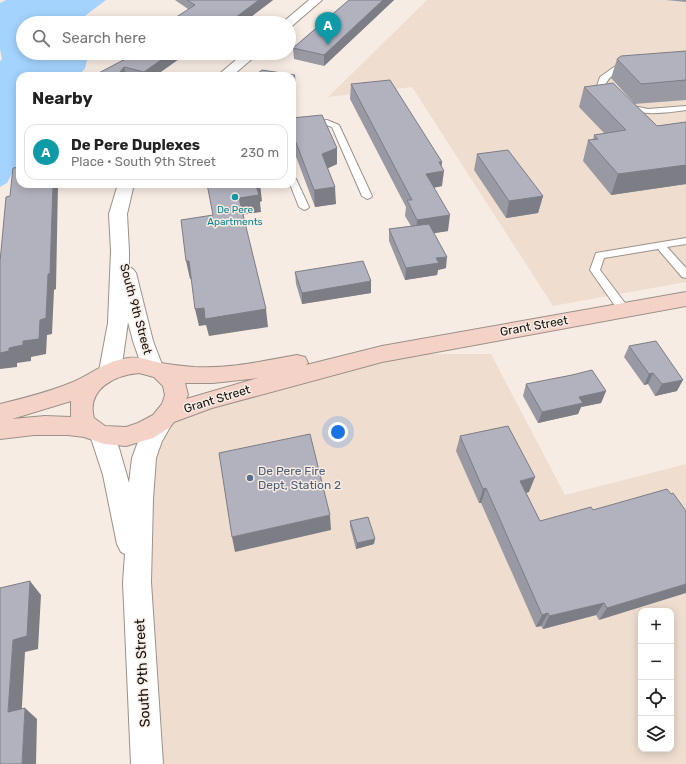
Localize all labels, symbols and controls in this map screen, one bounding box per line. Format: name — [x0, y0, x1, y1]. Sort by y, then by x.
pin: A — [315, 12, 341, 45]
search box — [16, 16, 296, 60]
icon: search — [30, 27, 52, 49]
text: Search here — [62, 29, 146, 47]
text: Nearby — [32, 88, 93, 108]
text: De Pere Duplexes — [71, 136, 200, 154]
text: A — [41, 145, 51, 160]
text: 230 m — [241, 145, 279, 160]
text: Place · South 9th Street — [71, 154, 216, 169]
marker: De Pere Apartments — [230, 192, 240, 202]
place label: De Pere Apartments — [207, 204, 263, 228]
street label: South 9th Street — [117, 262, 155, 356]
street label: Grant Street — [499, 313, 569, 339]
street label: Grant Street — [182, 382, 252, 416]
your location — [328, 422, 348, 442]
place label: De Pere Fire Dept, Station 2 — [258, 464, 341, 492]
marker: De Pere Fire Dept, Station 2 — [245, 473, 255, 483]
map controls — [638, 608, 674, 752]
button: + — [638, 608, 674, 644]
street label: South 9th Street — [131, 618, 154, 728]
button: − — [638, 644, 674, 680]
button: locate — [638, 680, 674, 716]
button: layers — [638, 716, 674, 752]

